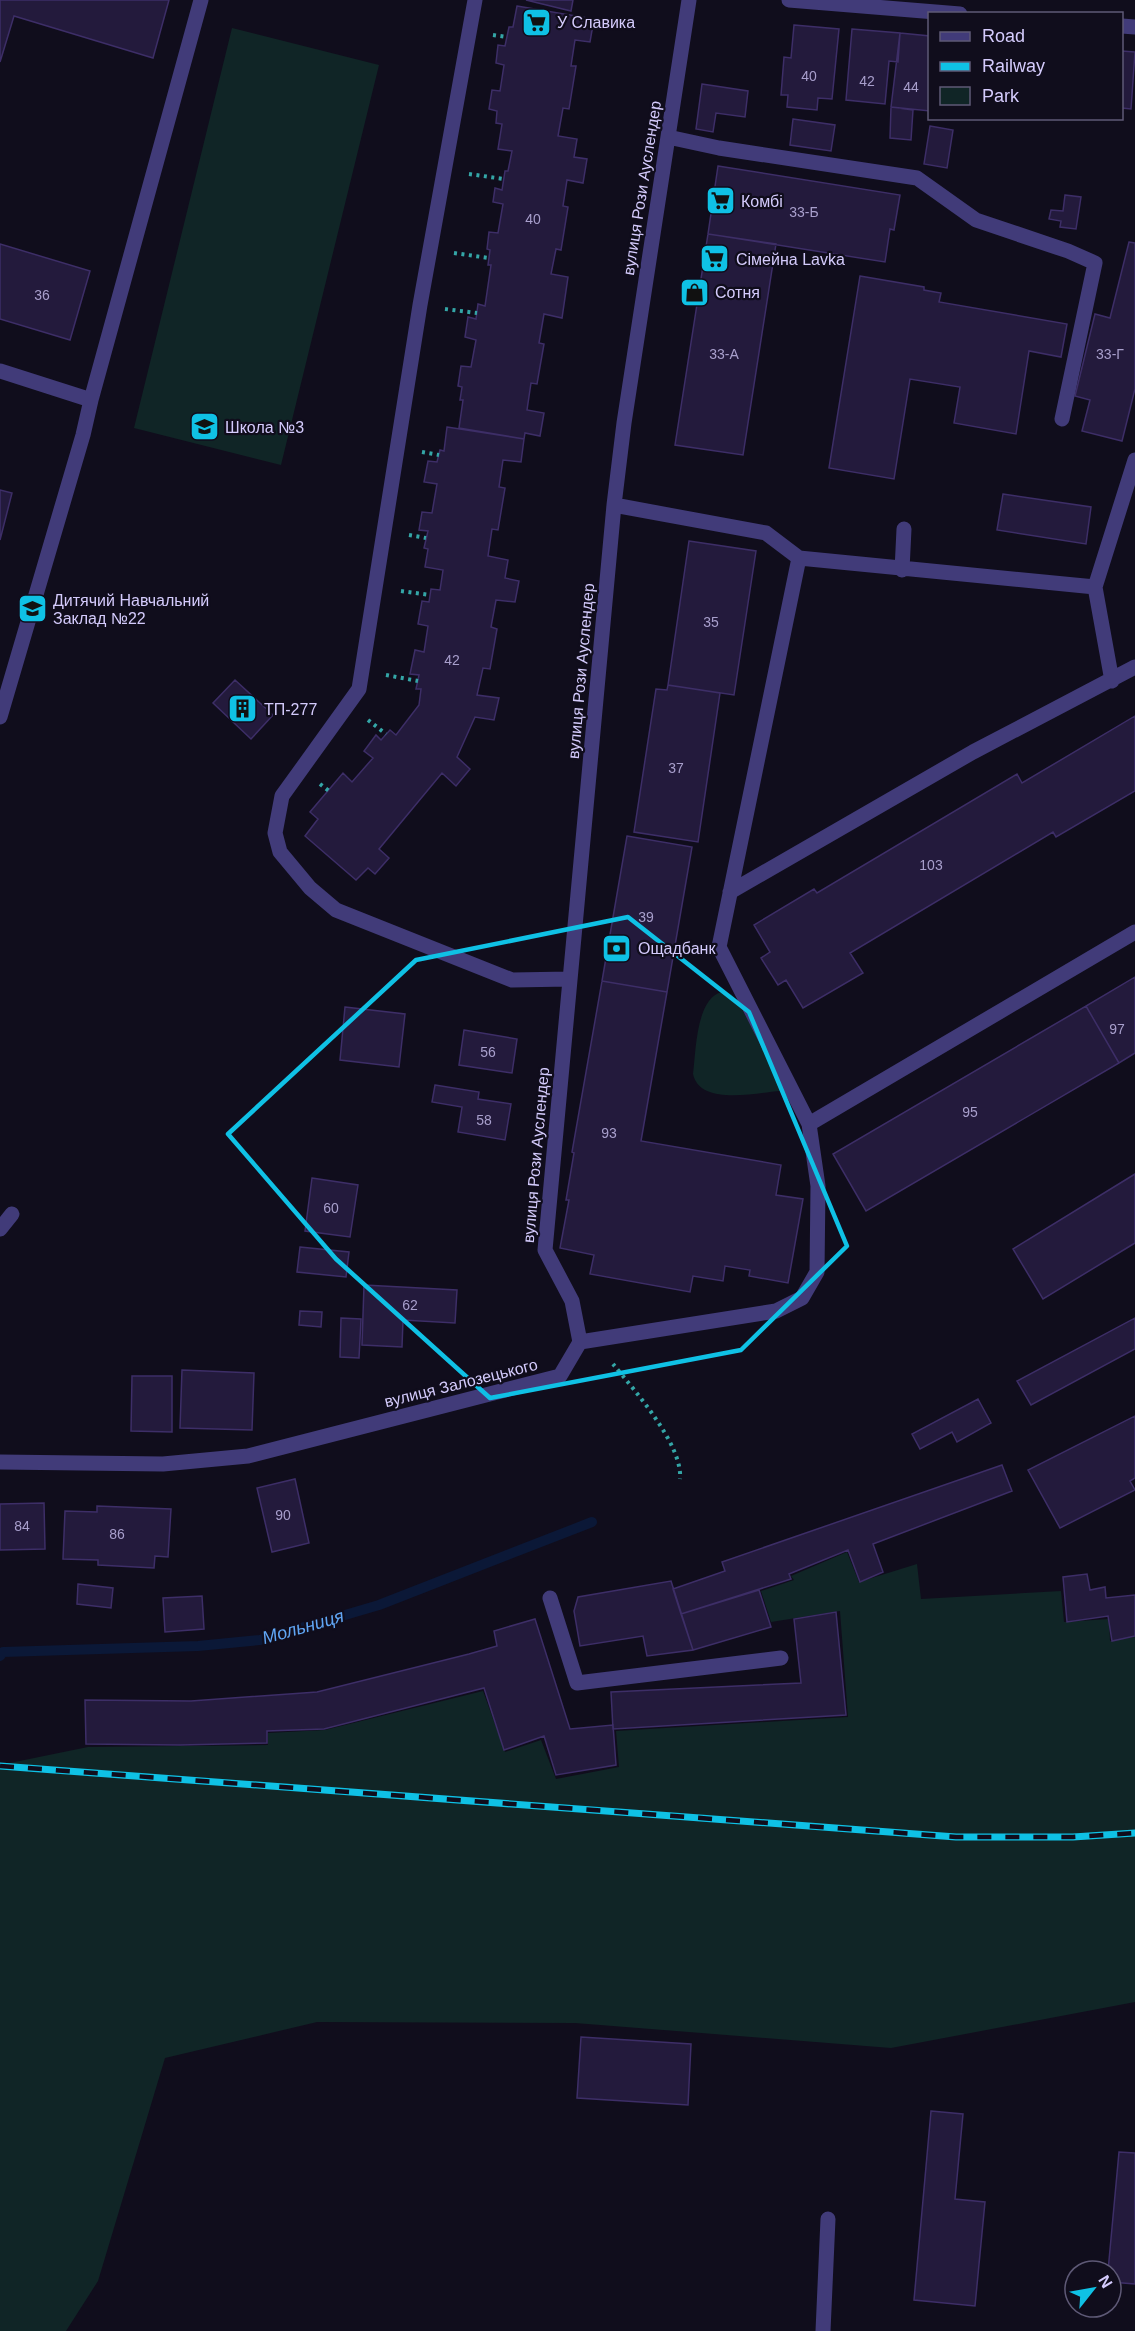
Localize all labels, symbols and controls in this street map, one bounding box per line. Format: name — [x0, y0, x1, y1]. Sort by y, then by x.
supermarket icon: У Славика — [520, 6, 552, 38]
legend — [928, 12, 1123, 120]
place label: У Славика — [557, 14, 635, 31]
text: Road — [982, 26, 1025, 46]
text: Railway — [982, 56, 1045, 76]
house number: 40 — [801, 68, 817, 84]
house number: 42 — [859, 73, 875, 89]
house number: 44 — [903, 79, 919, 95]
text: Park — [982, 86, 1020, 106]
street label: вулиця Рози Ауслендер — [620, 100, 664, 276]
supermarket icon: Комбі — [704, 185, 736, 217]
place label: Комбі — [741, 193, 783, 210]
house number: 33-Б — [789, 204, 819, 220]
house number: 40 — [525, 211, 541, 227]
supermarket icon: Сімейна Lavka — [699, 243, 731, 275]
place label: Сімейна Lavka — [736, 251, 845, 268]
shop icon: Сотня — [678, 276, 710, 308]
place label: Сотня — [715, 284, 760, 301]
house number: 36 — [34, 287, 50, 303]
house number: 33-А — [709, 346, 739, 362]
house number: 33-Г — [1096, 346, 1124, 362]
school or university icon: Школа №3 — [188, 411, 220, 443]
place label: Школа №3 — [225, 419, 304, 436]
street label: вулиця Рози Ауслендер — [565, 582, 597, 760]
place label: Дитячий Навчальний Заклад №22 — [53, 592, 209, 627]
school or university icon: Дитячий Навчальний Заклад №22 — [16, 593, 48, 625]
house number: 35 — [703, 614, 719, 630]
house number: 42 — [444, 652, 460, 668]
building icon: ТП-277 — [227, 693, 259, 725]
place label: ТП-277 — [264, 701, 317, 718]
house number: 37 — [668, 760, 684, 776]
house number: 103 — [919, 857, 943, 873]
house number: 39 — [638, 909, 654, 925]
bank icon: Ощадбанк — [601, 932, 633, 964]
place label: Ощадбанк — [638, 940, 716, 957]
house number: 97 — [1109, 1021, 1125, 1037]
house number: 56 — [480, 1044, 496, 1060]
street label: вулиця Рози Ауслендер — [520, 1066, 552, 1244]
house number: 95 — [962, 1104, 978, 1120]
house number: 58 — [476, 1112, 492, 1128]
house number: 93 — [601, 1125, 617, 1141]
house number: 60 — [323, 1200, 339, 1216]
house number: 62 — [402, 1297, 418, 1313]
street label: вулиця Залозецького — [383, 1356, 539, 1410]
house number: 90 — [275, 1507, 291, 1523]
house number: 84 — [14, 1518, 30, 1534]
house number: 86 — [109, 1526, 125, 1542]
water label: Мольниця — [260, 1606, 347, 1648]
north arrow — [1063, 2259, 1123, 2319]
text: N — [1095, 2272, 1116, 2291]

